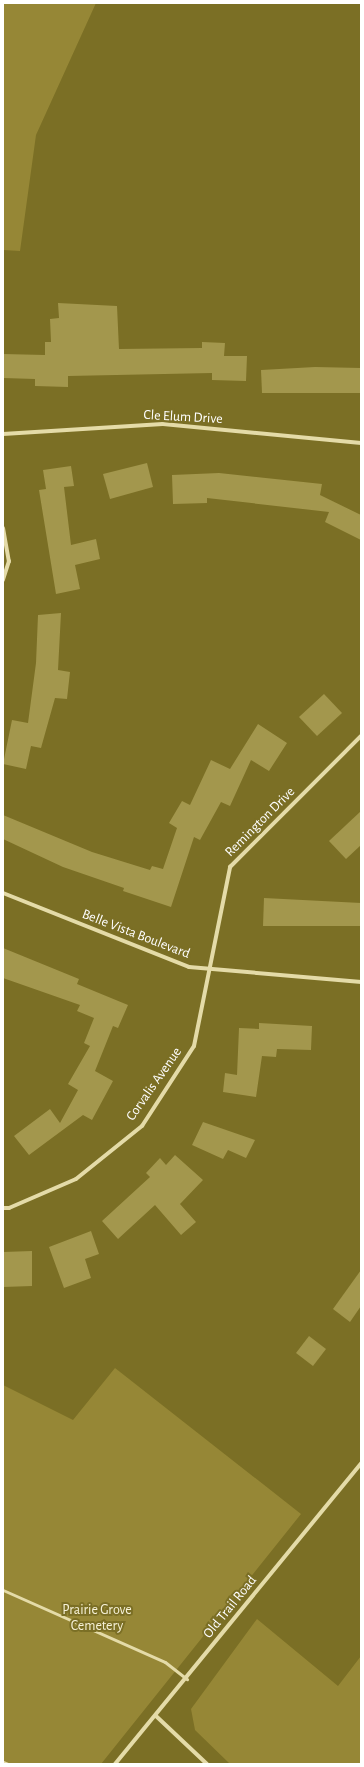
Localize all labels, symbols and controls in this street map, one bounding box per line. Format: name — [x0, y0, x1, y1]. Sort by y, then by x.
street label: Cle Elum Drive — [143, 407, 223, 427]
street label: Remington Drive — [222, 784, 298, 860]
street label: Belle Vista Boulevard — [80, 906, 192, 962]
street label: Corvalis Avenue — [123, 1044, 185, 1124]
street label: Old Trail Road — [200, 1572, 260, 1642]
park label: Prairie Grove Cemetery — [62, 1602, 132, 1634]

